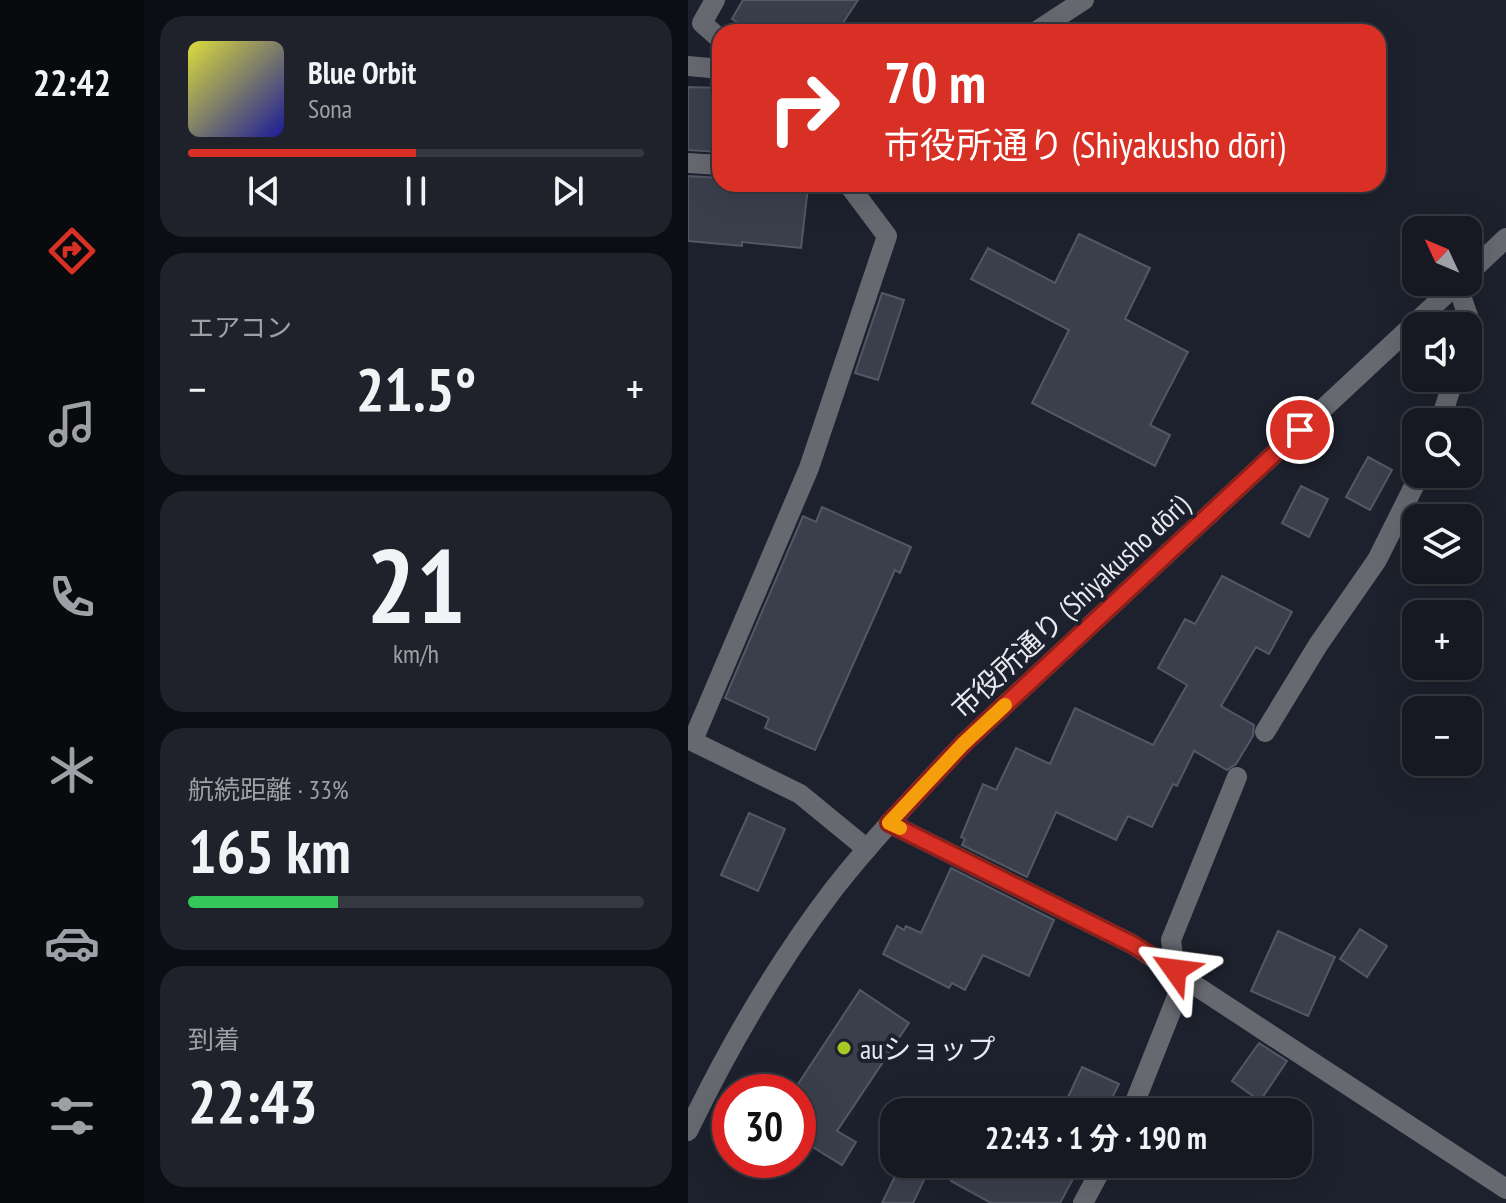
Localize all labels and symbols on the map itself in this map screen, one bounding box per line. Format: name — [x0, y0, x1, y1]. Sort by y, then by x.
north arrow — [1402, 216, 1482, 296]
pin — [1266, 396, 1334, 464]
street label: 市役所通り (Shiyakusho dōri) — [943, 486, 1197, 726]
position arrow — [1133, 928, 1217, 1012]
place label: auショップ — [860, 1030, 995, 1067]
marker: auショップ — [835, 1039, 853, 1057]
speed limit sign: 30 — [712, 1074, 816, 1178]

